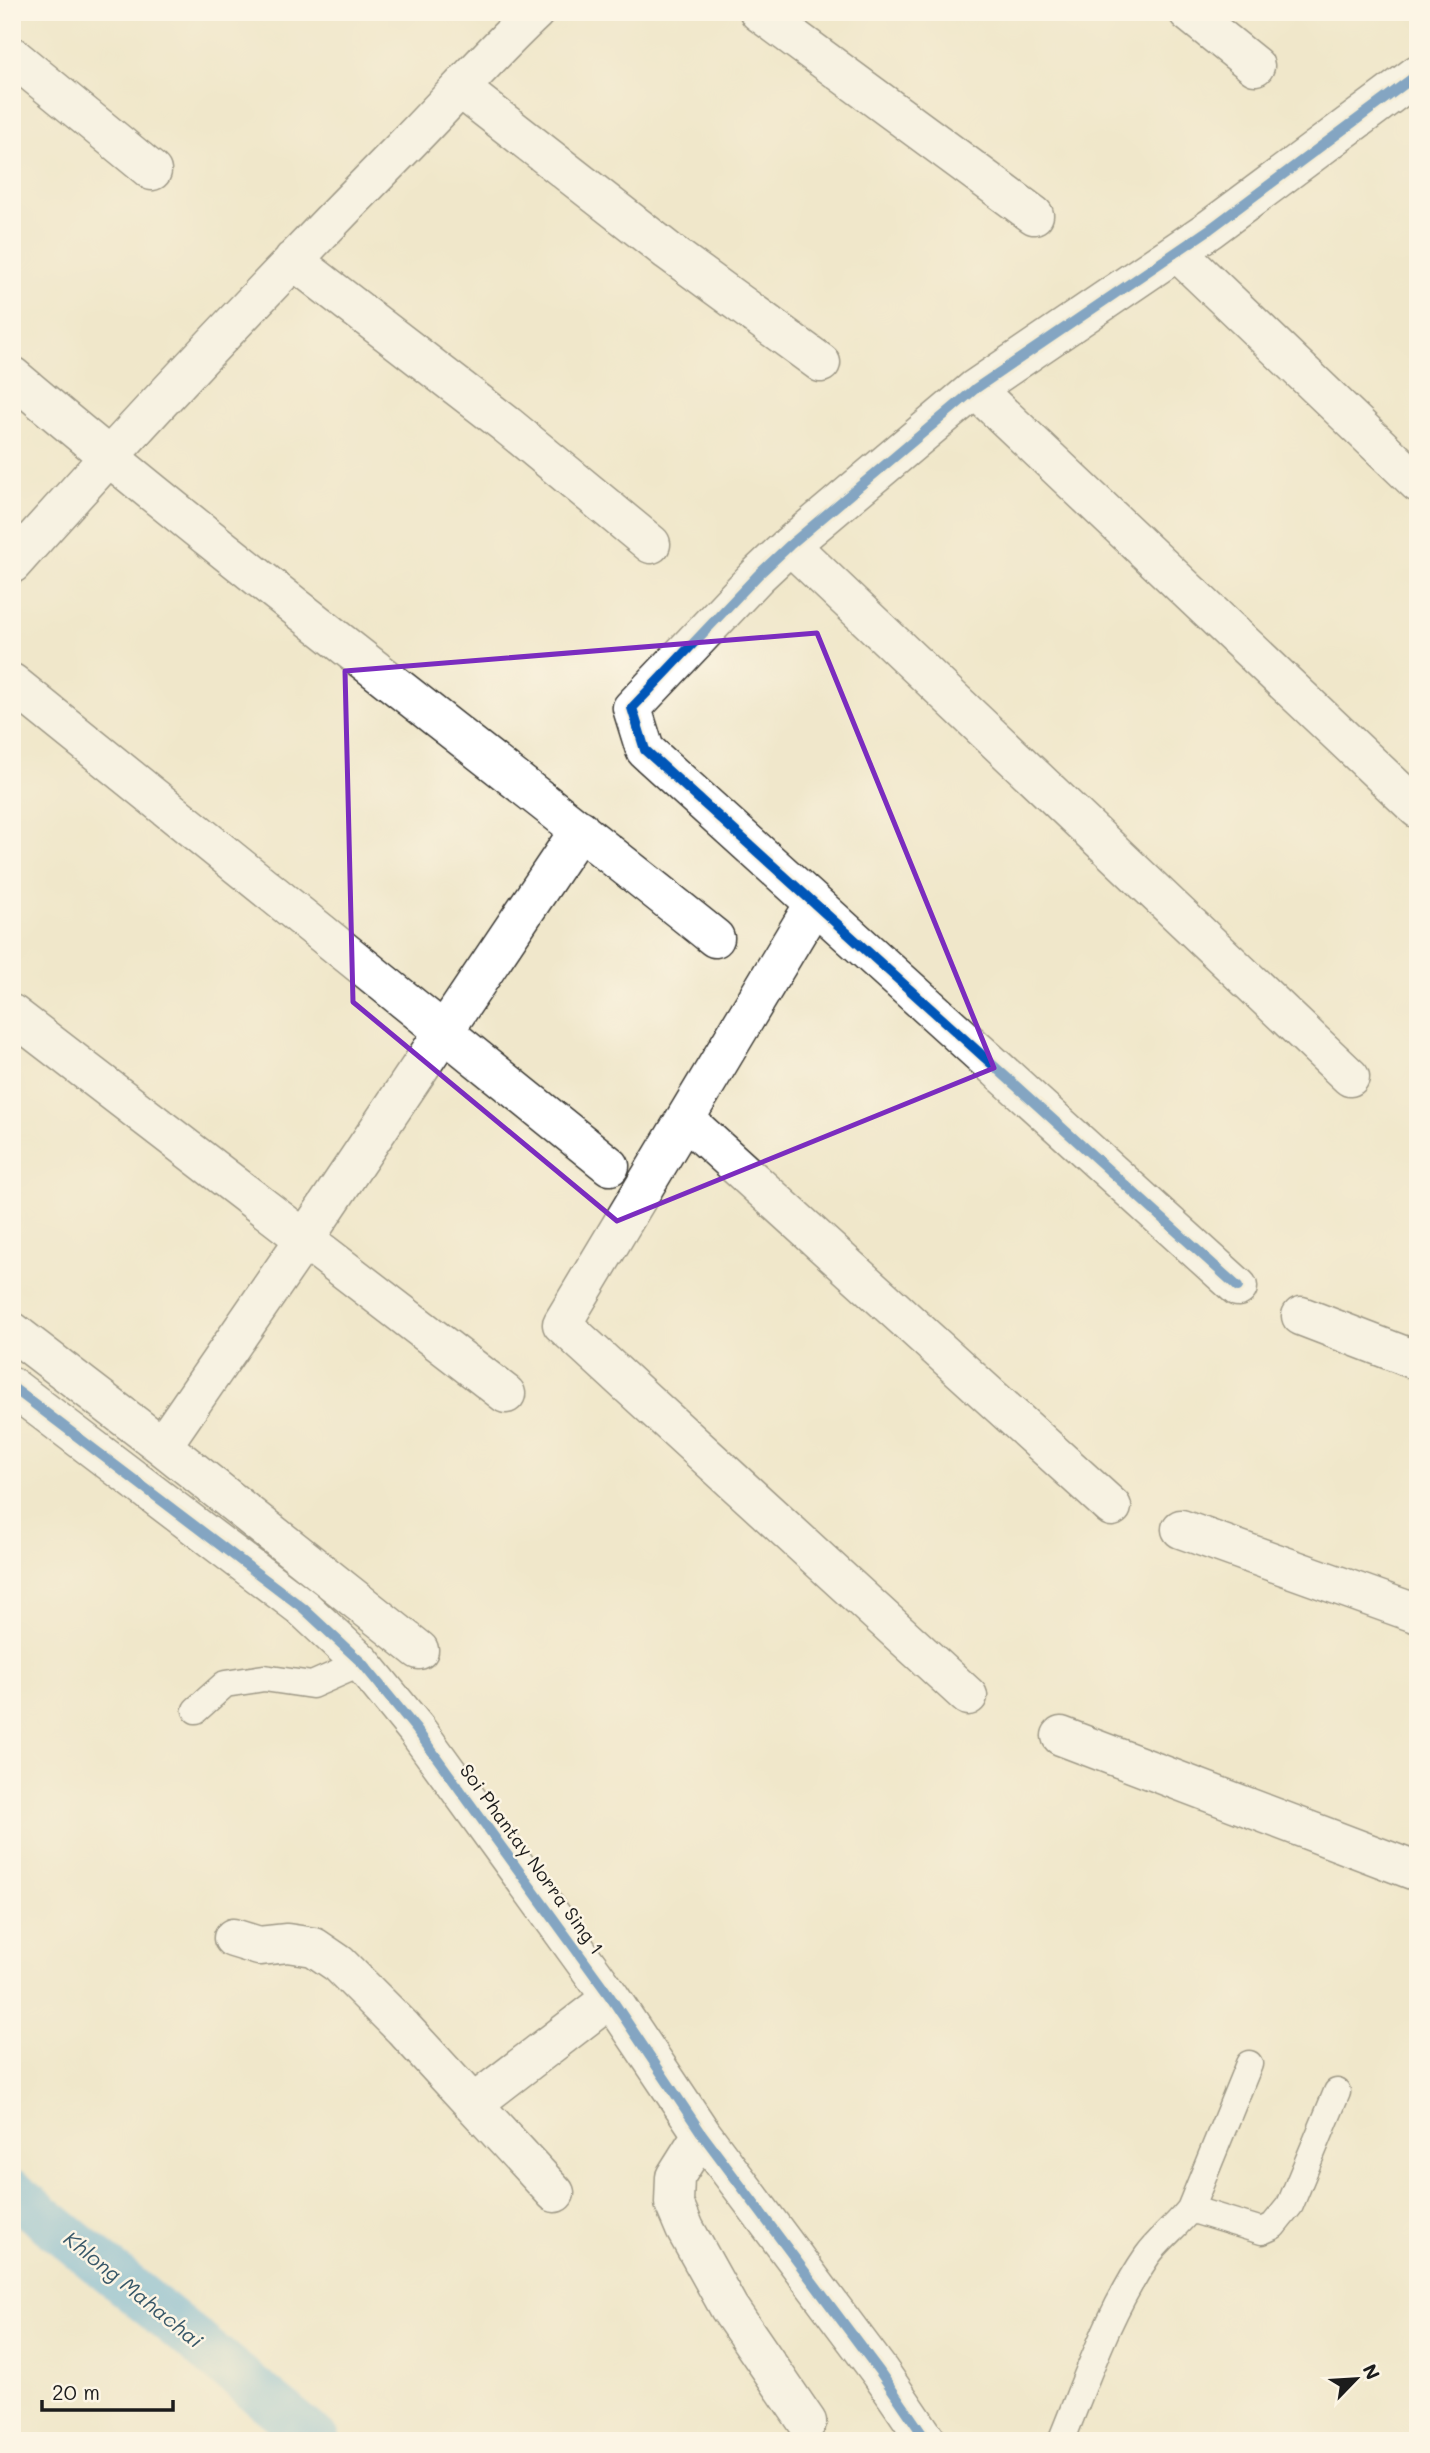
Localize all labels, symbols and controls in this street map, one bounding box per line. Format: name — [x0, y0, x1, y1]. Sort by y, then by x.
street label: Soi Phantay Norra Sing 1 — [455, 1758, 610, 1959]
water label: Khlong Mahachai — [59, 2224, 209, 2354]
north arrow — [1322, 2344, 1392, 2414]
text: N — [1357, 2360, 1386, 2383]
scale bar — [42, 2369, 173, 2413]
text: 20 m — [52, 2378, 100, 2405]

